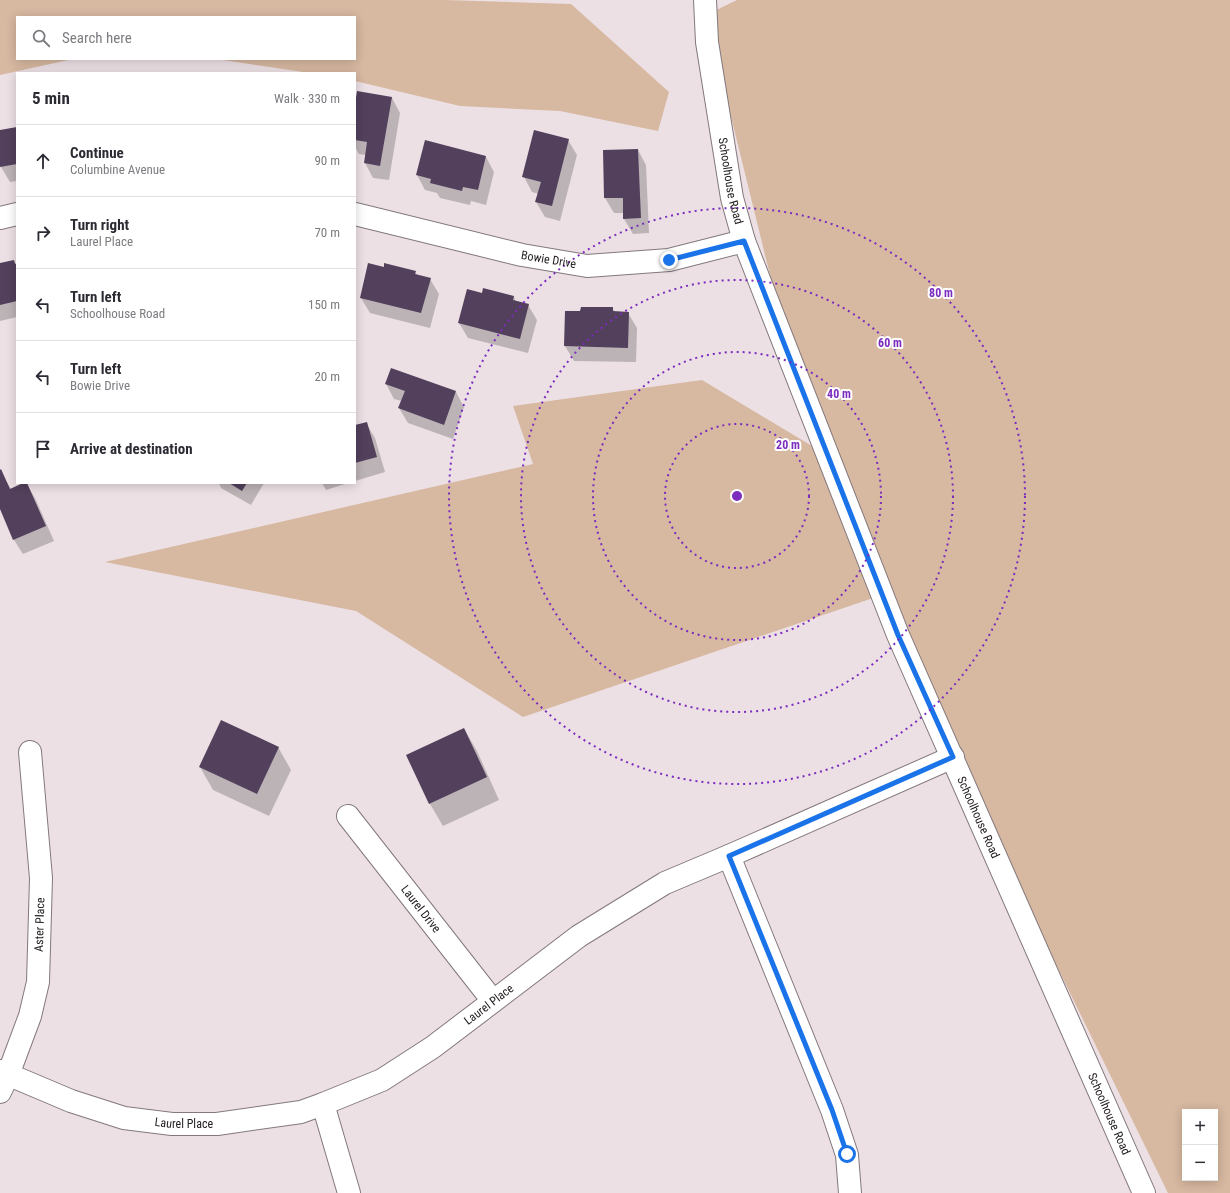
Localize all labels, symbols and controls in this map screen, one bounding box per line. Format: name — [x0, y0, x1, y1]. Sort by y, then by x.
search box — [16, 16, 356, 60]
icon: search — [30, 27, 52, 49]
text: Search here — [62, 29, 132, 47]
text: 5 min — [32, 88, 70, 108]
text: Walk · 330 m — [274, 91, 340, 106]
street label: Schoolhouse Road — [715, 137, 746, 226]
text: Continue — [70, 144, 124, 162]
icon: ahead — [32, 150, 54, 172]
text: 90 m — [314, 153, 340, 168]
text: Columbine Avenue — [70, 162, 165, 177]
text: Turn right — [70, 216, 129, 234]
icon: right — [32, 222, 54, 244]
text: 70 m — [314, 225, 340, 240]
text: Laurel Place — [70, 234, 133, 249]
street label: Bowie Drive — [520, 248, 578, 271]
route end — [660, 251, 678, 269]
text: 80 m — [929, 286, 953, 300]
text: Turn left — [70, 288, 121, 306]
icon: left — [32, 294, 54, 316]
text: 150 m — [308, 297, 340, 312]
text: Schoolhouse Road — [70, 306, 165, 321]
text: 60 m — [878, 336, 902, 350]
text: Turn left — [70, 360, 121, 378]
icon: left — [32, 366, 54, 388]
text: 20 m — [314, 369, 340, 384]
text: Bowie Drive — [70, 378, 130, 393]
text: 40 m — [827, 387, 851, 401]
icon: arrive — [32, 438, 54, 460]
text: 20 m — [776, 438, 800, 452]
text: Arrive at destination — [70, 440, 193, 458]
centre of rings — [730, 489, 744, 503]
street label: Schoolhouse Road — [954, 774, 1003, 860]
street label: Laurel Drive — [398, 883, 444, 936]
street label: Aster Place — [32, 897, 47, 952]
street label: Laurel Place — [461, 981, 517, 1028]
street label: Schoolhouse Road — [1085, 1071, 1133, 1157]
map controls — [1182, 1109, 1218, 1181]
button: + — [1182, 1109, 1218, 1145]
street label: Laurel Place — [154, 1115, 213, 1131]
route start — [838, 1145, 856, 1163]
button: − — [1182, 1145, 1218, 1181]

